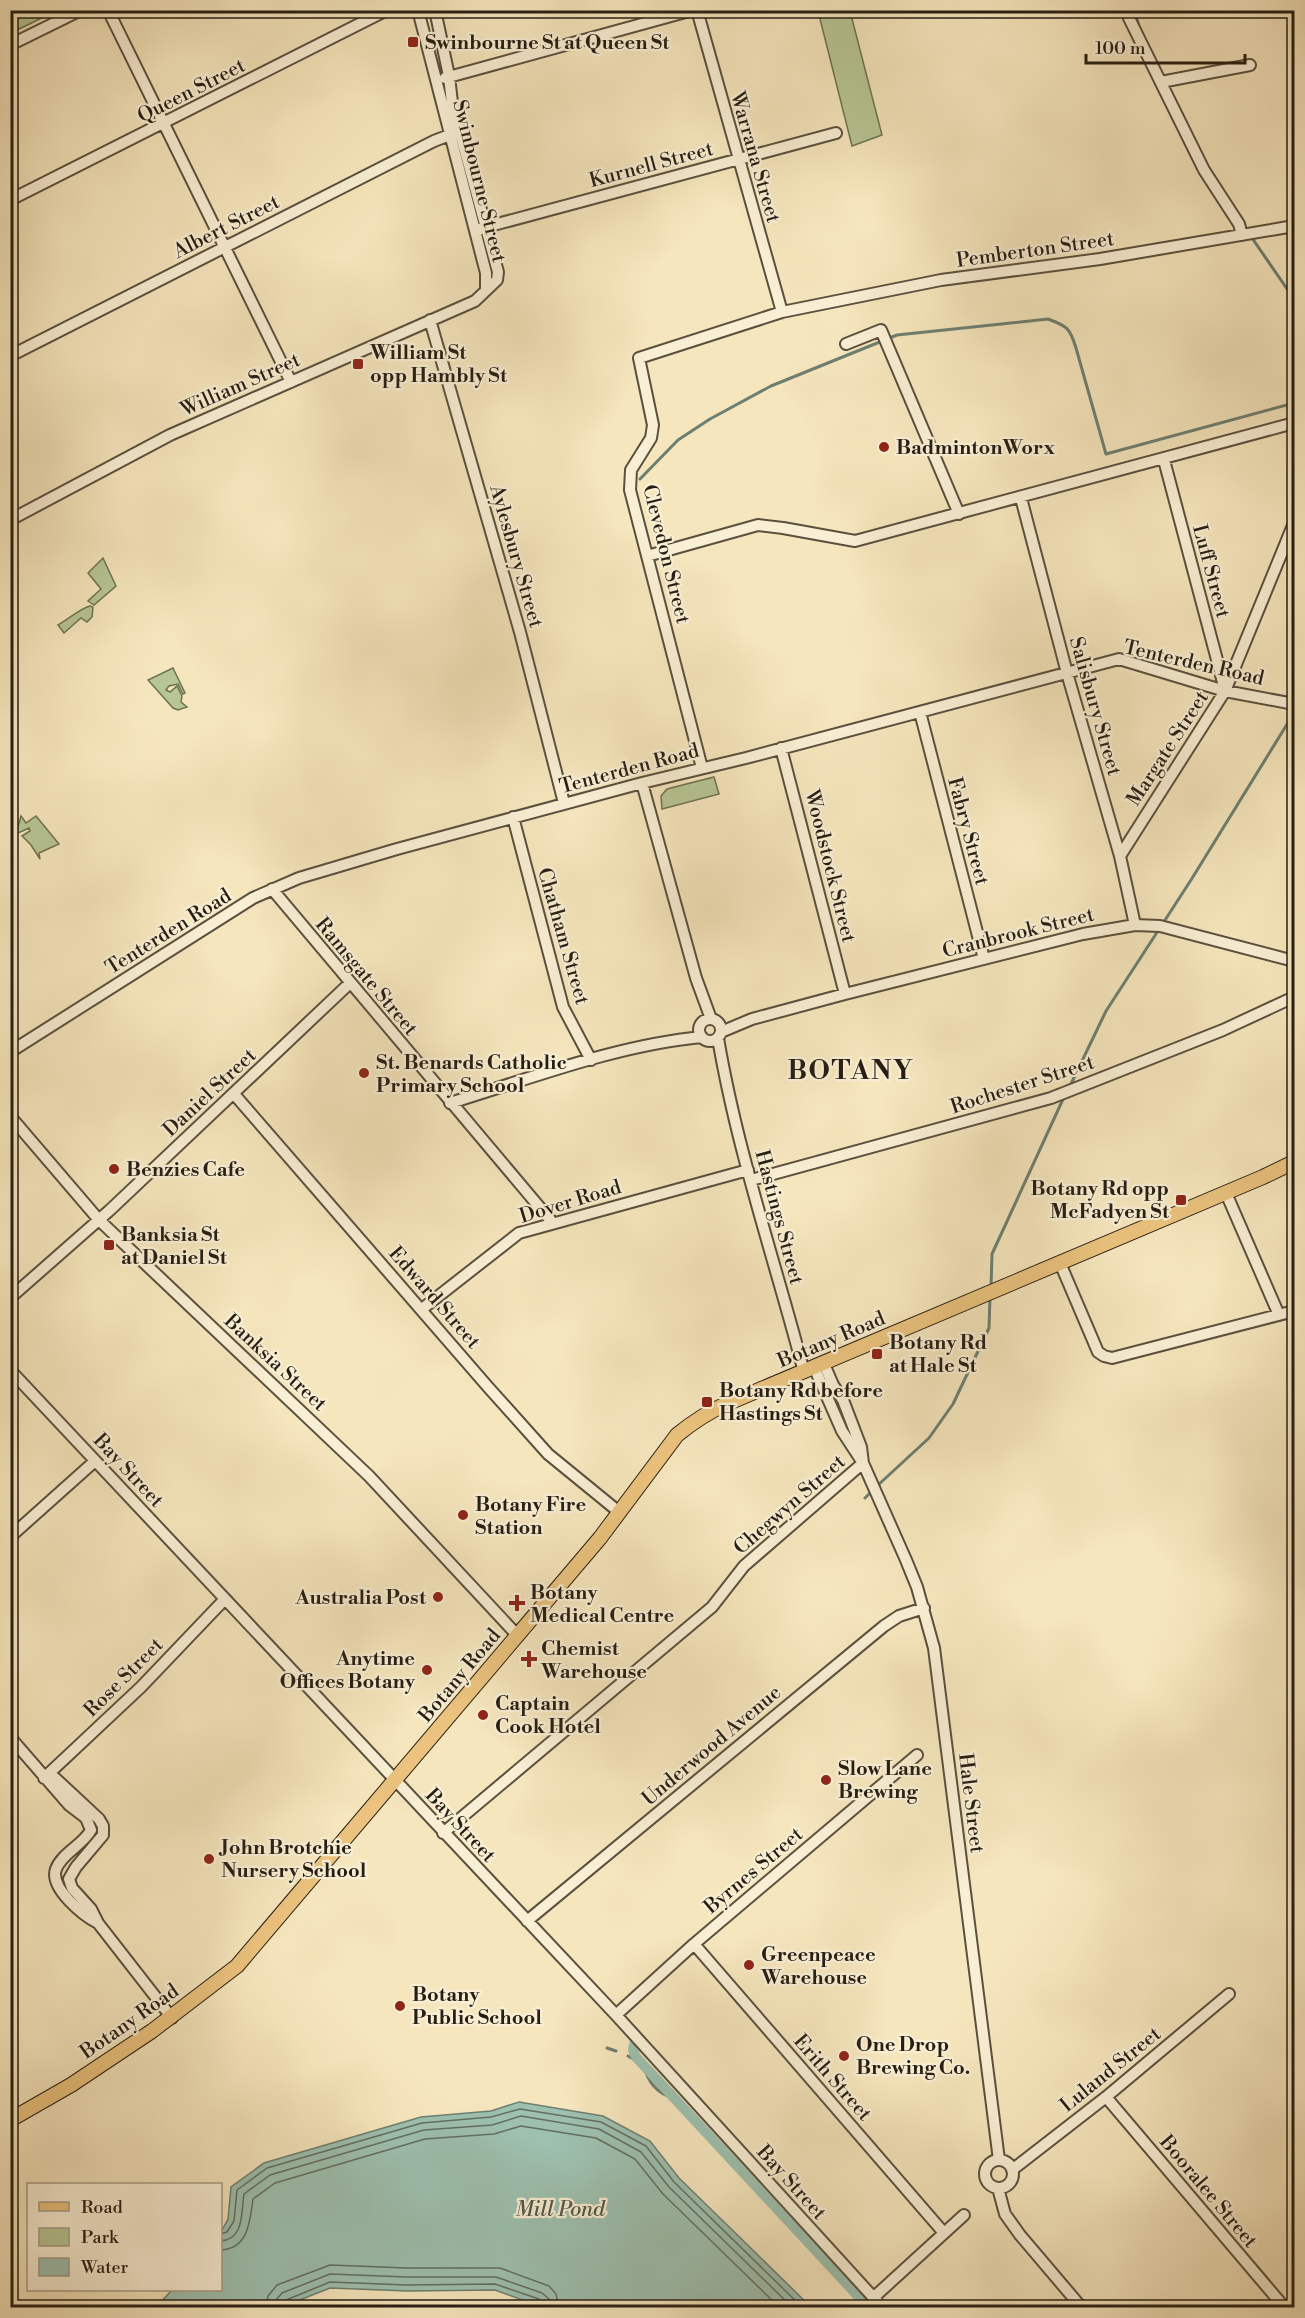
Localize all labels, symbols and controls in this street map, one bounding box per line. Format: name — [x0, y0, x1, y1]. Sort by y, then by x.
scale bar — [1086, 27, 1245, 65]
place label: Swinbourne St at Queen St — [425, 31, 670, 56]
marker: Swinbourne St at Queen St — [406, 35, 420, 49]
text: 100 m — [1095, 37, 1146, 60]
street label: Queen Street — [134, 54, 250, 129]
street label: Warrana Street — [724, 88, 785, 226]
street label: Swinbourne Street — [446, 97, 511, 265]
street label: Kurnell Street — [587, 137, 716, 194]
street label: Albert Street — [168, 190, 284, 265]
street label: Pemberton Street — [955, 227, 1116, 274]
place label: William St opp Hambly St — [369, 341, 508, 389]
street label: William Street — [176, 348, 304, 423]
marker: William St opp Hambly St — [351, 357, 365, 371]
place label: BadmintonWorx — [896, 436, 1056, 461]
marker: BadmintonWorx — [877, 440, 891, 454]
street label: Aylesbury Street — [483, 481, 548, 631]
street label: Clevedon Street — [636, 482, 695, 626]
street label: Luff Street — [1186, 522, 1235, 621]
street label: Salisbury Street — [1063, 634, 1126, 779]
street label: Tenterden Road — [1121, 635, 1267, 692]
street label: Margate Street — [1122, 687, 1215, 811]
street label: Tenterden Road — [557, 739, 703, 800]
street label: Fabry Street — [941, 775, 994, 888]
street label: Woodstock Street — [798, 786, 861, 945]
street label: Chatham Street — [531, 865, 594, 1008]
street label: Tenterden Road — [101, 883, 237, 981]
street label: Cranbrook Street — [940, 903, 1097, 964]
street label: Ramsgate Street — [309, 913, 423, 1041]
street label: Daniel Street — [158, 1043, 262, 1143]
street label: Rochester Street — [947, 1050, 1098, 1120]
place label: St. Benards Catholic Primary School — [376, 1051, 567, 1099]
district label: BOTANY — [788, 1055, 914, 1087]
marker: St. Benards Catholic Primary School — [357, 1066, 371, 1080]
street label: Hastings Street — [749, 1147, 809, 1287]
place label: Benzies Cafe — [126, 1158, 245, 1183]
marker: Benzies Cafe — [107, 1162, 121, 1176]
street label: Dover Road — [516, 1175, 625, 1230]
place label: Botany Rd opp McFadyen St — [1031, 1177, 1170, 1225]
marker: Botany Rd opp McFadyen St — [1174, 1193, 1188, 1207]
place label: Banksia St at Daniel St — [121, 1223, 228, 1271]
marker: Banksia St at Daniel St — [102, 1238, 116, 1252]
street label: Edward Street — [383, 1242, 485, 1354]
street label: Botany Road — [773, 1306, 890, 1375]
street label: Banksia Street — [218, 1309, 332, 1417]
place label: Botany Rd at Hale St — [889, 1331, 987, 1379]
marker: Botany Rd at Hale St — [870, 1347, 884, 1361]
place label: Botany Rd before Hastings St — [719, 1379, 883, 1427]
marker: Botany Rd before Hastings St — [700, 1395, 714, 1409]
street label: Bay Street — [87, 1428, 168, 1513]
street label: Chegwyn Street — [729, 1450, 851, 1560]
place label: Botany Fire Station — [475, 1493, 586, 1541]
marker: Botany Fire Station — [456, 1508, 470, 1522]
place label: Botany Medical Centre — [530, 1581, 675, 1629]
place label: Australia Post — [294, 1586, 427, 1611]
marker: Australia Post — [431, 1590, 445, 1604]
marker: Botany Medical Centre — [508, 1594, 526, 1612]
street label: Botany Road — [413, 1624, 507, 1729]
street label: Rose Street — [79, 1633, 169, 1723]
place label: Chemist Warehouse — [540, 1637, 647, 1685]
place label: Anytime Offices Botany — [280, 1647, 416, 1695]
marker: Chemist Warehouse — [522, 1652, 536, 1666]
marker: Anytime Offices Botany — [420, 1663, 434, 1677]
street label: Underwood Avenue — [637, 1680, 787, 1812]
place label: Captain Cook Hotel — [495, 1692, 601, 1740]
marker: Captain Cook Hotel — [476, 1708, 490, 1722]
street label: Hale Street — [952, 1752, 989, 1855]
place label: Slow Lane Brewing — [838, 1757, 932, 1805]
marker: Slow Lane Brewing — [819, 1773, 833, 1787]
street label: Bay Street — [419, 1783, 500, 1868]
street label: Byrnes Street — [699, 1823, 809, 1920]
place label: John Brotchie Nursery School — [218, 1836, 367, 1884]
marker: John Brotchie Nursery School — [202, 1852, 216, 1866]
place label: Greenpeace Warehouse — [760, 1943, 876, 1991]
marker: Greenpeace Warehouse — [742, 1958, 756, 1972]
street label: Botany Road — [75, 1979, 185, 2066]
place label: Botany Public School — [412, 1983, 542, 2031]
marker: Botany Public School — [393, 1999, 407, 2013]
street label: Luland Street — [1056, 2022, 1166, 2118]
street label: Erith Street — [787, 2029, 876, 2127]
place label: One Drop Brewing Co. — [856, 2033, 970, 2081]
marker: One Drop Brewing Co. — [837, 2049, 851, 2063]
street label: Booralee Street — [1153, 2130, 1262, 2254]
street label: Bay Street — [750, 2140, 831, 2226]
legend — [27, 2183, 222, 2291]
text: Road — [81, 2196, 124, 2219]
water label: Mill Pond — [515, 2197, 606, 2223]
text: Park — [81, 2226, 120, 2249]
text: Water — [80, 2256, 129, 2279]

